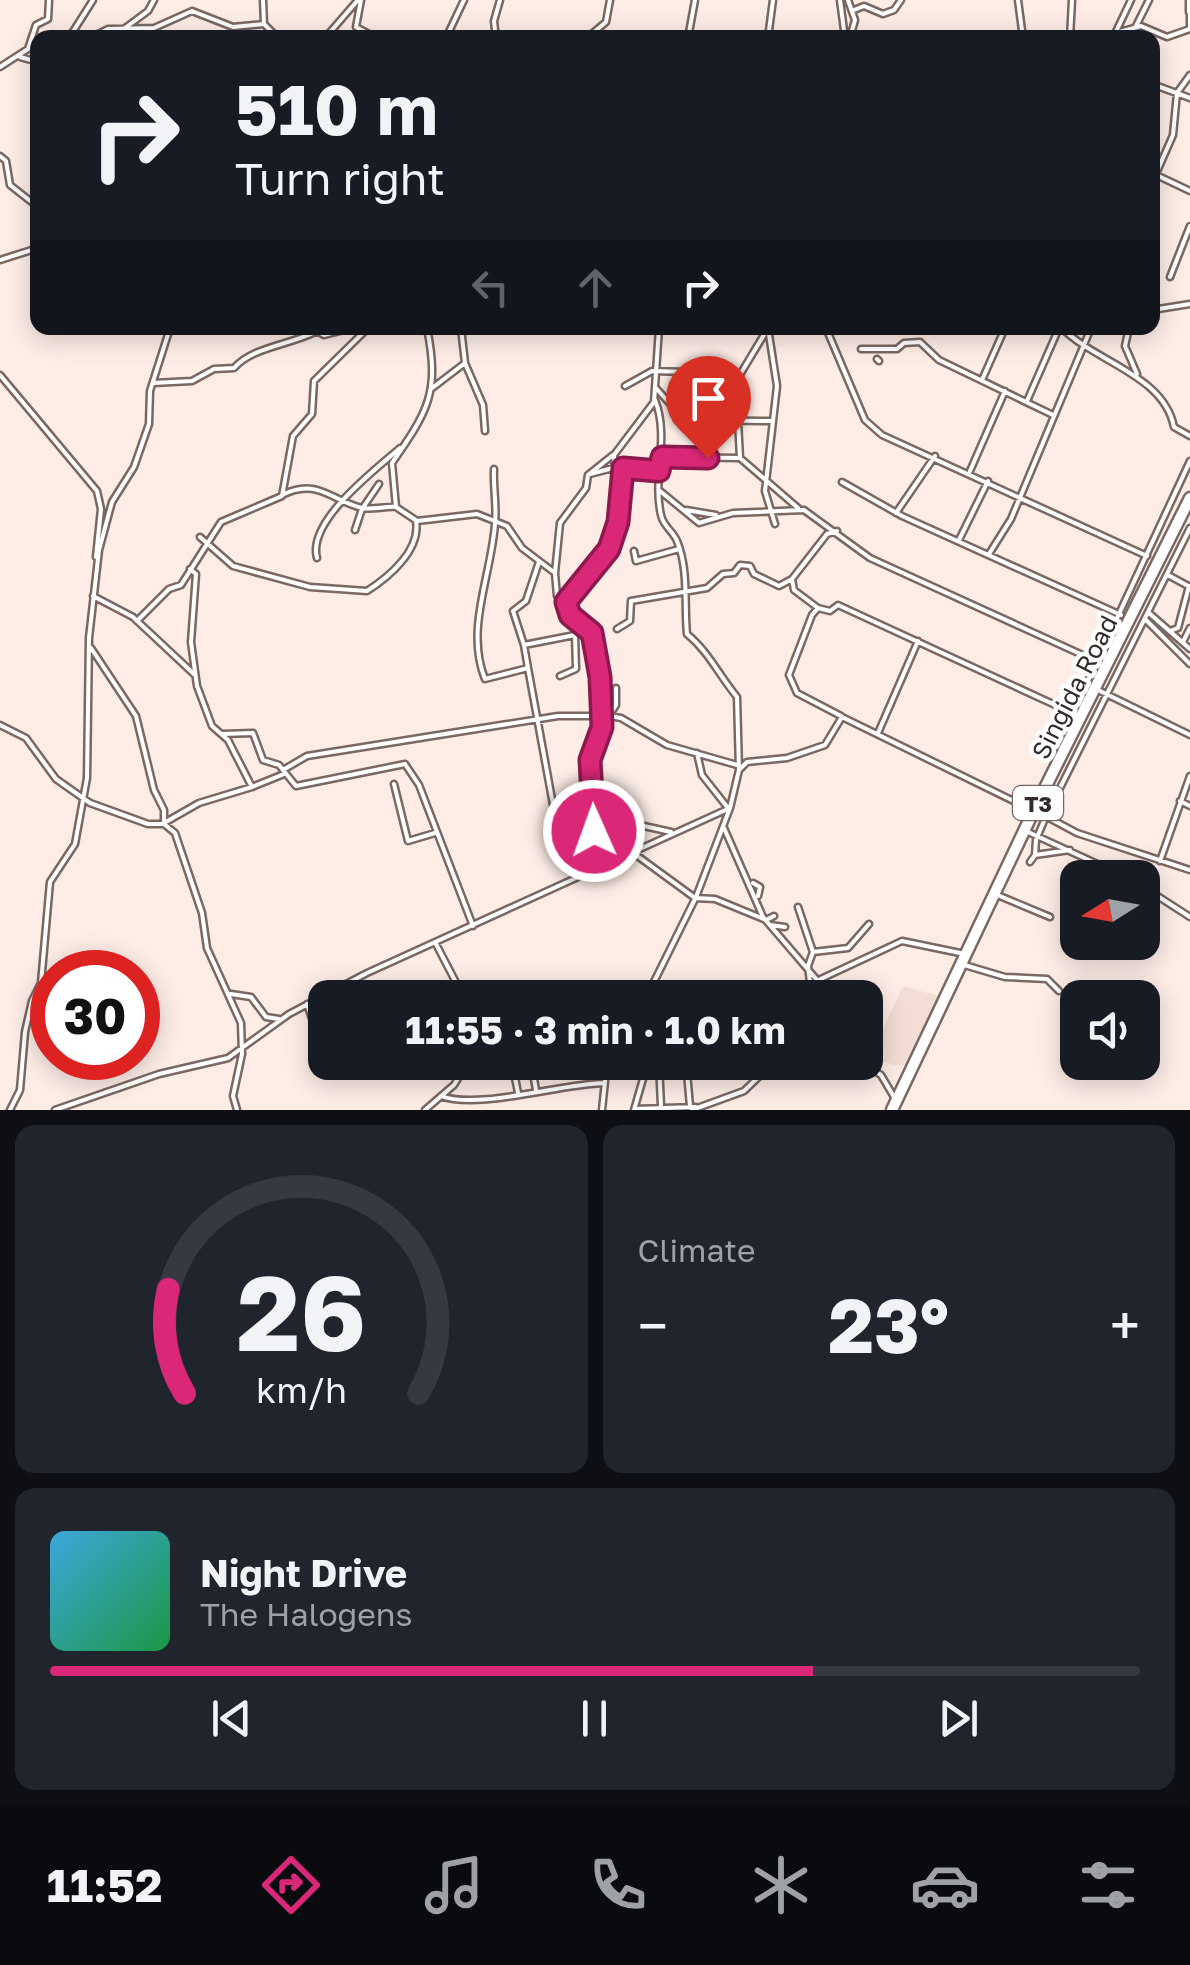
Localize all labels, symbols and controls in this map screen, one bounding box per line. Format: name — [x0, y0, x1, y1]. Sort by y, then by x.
text: 510 m — [235, 66, 438, 150]
icon: right — [70, 70, 200, 200]
text: Turn right — [235, 151, 445, 205]
icon: left — [463, 260, 518, 315]
icon: ahead — [568, 260, 623, 315]
icon: right — [673, 260, 728, 315]
pin — [666, 356, 751, 459]
icon: arrive — [681, 371, 736, 426]
street label: Singida Road — [1025, 610, 1123, 764]
position arrow — [542, 779, 646, 883]
road number: T3 — [1013, 786, 1063, 820]
north arrow — [1060, 860, 1160, 960]
map controls — [1060, 860, 1160, 1080]
speed limit sign: 30 — [30, 950, 160, 1080]
button: sound — [1060, 980, 1160, 1080]
text: 11:55 · 3 min · 1.0 km — [405, 1007, 786, 1052]
text: Climate — [638, 1231, 756, 1269]
text: 26 — [237, 1249, 366, 1374]
text: 23° — [828, 1279, 949, 1370]
text: − — [638, 1292, 668, 1358]
text: + — [1110, 1292, 1140, 1358]
text: km/h — [256, 1368, 347, 1411]
text: Night Drive — [200, 1550, 407, 1595]
text: The Halogens — [200, 1595, 412, 1633]
icon: previous — [204, 1691, 259, 1746]
icon: pause — [567, 1691, 622, 1746]
icon: next — [931, 1691, 986, 1746]
icon: directions — [256, 1850, 326, 1920]
icon: music — [419, 1850, 489, 1920]
icon: phone — [583, 1850, 653, 1920]
icon: climate — [746, 1850, 816, 1920]
icon: car — [910, 1850, 980, 1920]
icon: filters — [1073, 1850, 1143, 1920]
text: 11:52 — [47, 1858, 162, 1912]

